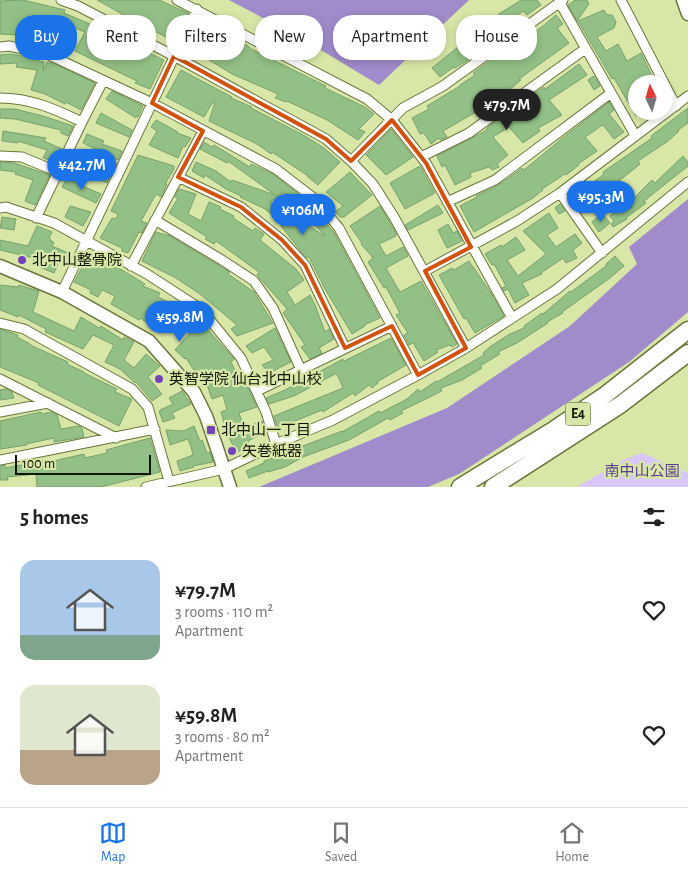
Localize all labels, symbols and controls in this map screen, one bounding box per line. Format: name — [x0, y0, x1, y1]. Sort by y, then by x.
chip: Buy — [15, 15, 77, 60]
chip: Rent — [87, 15, 156, 60]
chip: Filters — [166, 15, 245, 60]
chip: New — [255, 15, 323, 60]
chip: Apartment — [333, 15, 446, 60]
chip: House — [456, 15, 537, 60]
north arrow — [628, 75, 672, 120]
map controls — [628, 75, 673, 120]
pin: ¥79.7M — [466, 88, 548, 131]
text: ¥79.7M — [484, 97, 530, 113]
pin: ¥42.7M — [41, 148, 123, 191]
text: ¥42.7M — [58, 157, 106, 173]
pin: ¥95.3M — [560, 180, 642, 223]
text: ¥95.3M — [578, 189, 624, 205]
pin: ¥106M — [268, 194, 338, 236]
text: ¥106M — [282, 202, 325, 218]
place label: 北中山整骨院 — [32, 251, 122, 268]
marker: 北中山整骨院 — [16, 254, 28, 266]
pin: ¥59.8M — [139, 300, 221, 343]
text: ¥59.8M — [156, 309, 204, 325]
place label: 英智学院 仙台北中山校 — [169, 370, 321, 387]
marker: 英智学院 仙台北中山校 — [153, 373, 165, 385]
road number: E4 — [566, 402, 590, 426]
place label: 北中山一丁目 — [221, 421, 311, 438]
marker: 北中山一丁目 — [205, 424, 217, 436]
place label: 矢巻紙器 — [242, 443, 302, 459]
marker: 矢巻紙器 — [226, 445, 238, 457]
scale bar — [15, 452, 151, 475]
text: 100 m — [22, 457, 55, 471]
park label: 南中山公園 — [604, 463, 680, 479]
icon: filters — [640, 503, 668, 531]
text: 5 homes — [20, 507, 89, 528]
icon: home — [60, 580, 120, 640]
text: ¥79.7M — [175, 580, 236, 601]
icon: heart — [640, 596, 668, 624]
text: 3 rooms · 110 m² — [175, 604, 273, 620]
text: Apartment — [175, 623, 243, 639]
icon: home — [60, 705, 120, 765]
text: ¥59.8M — [175, 705, 237, 726]
icon: heart — [640, 721, 668, 749]
text: 3 rooms · 80 m² — [175, 729, 270, 745]
text: Apartment — [175, 748, 243, 764]
tab: Map — [99, 819, 127, 866]
tab: Saved — [325, 819, 357, 866]
tab: Home — [555, 819, 589, 866]

